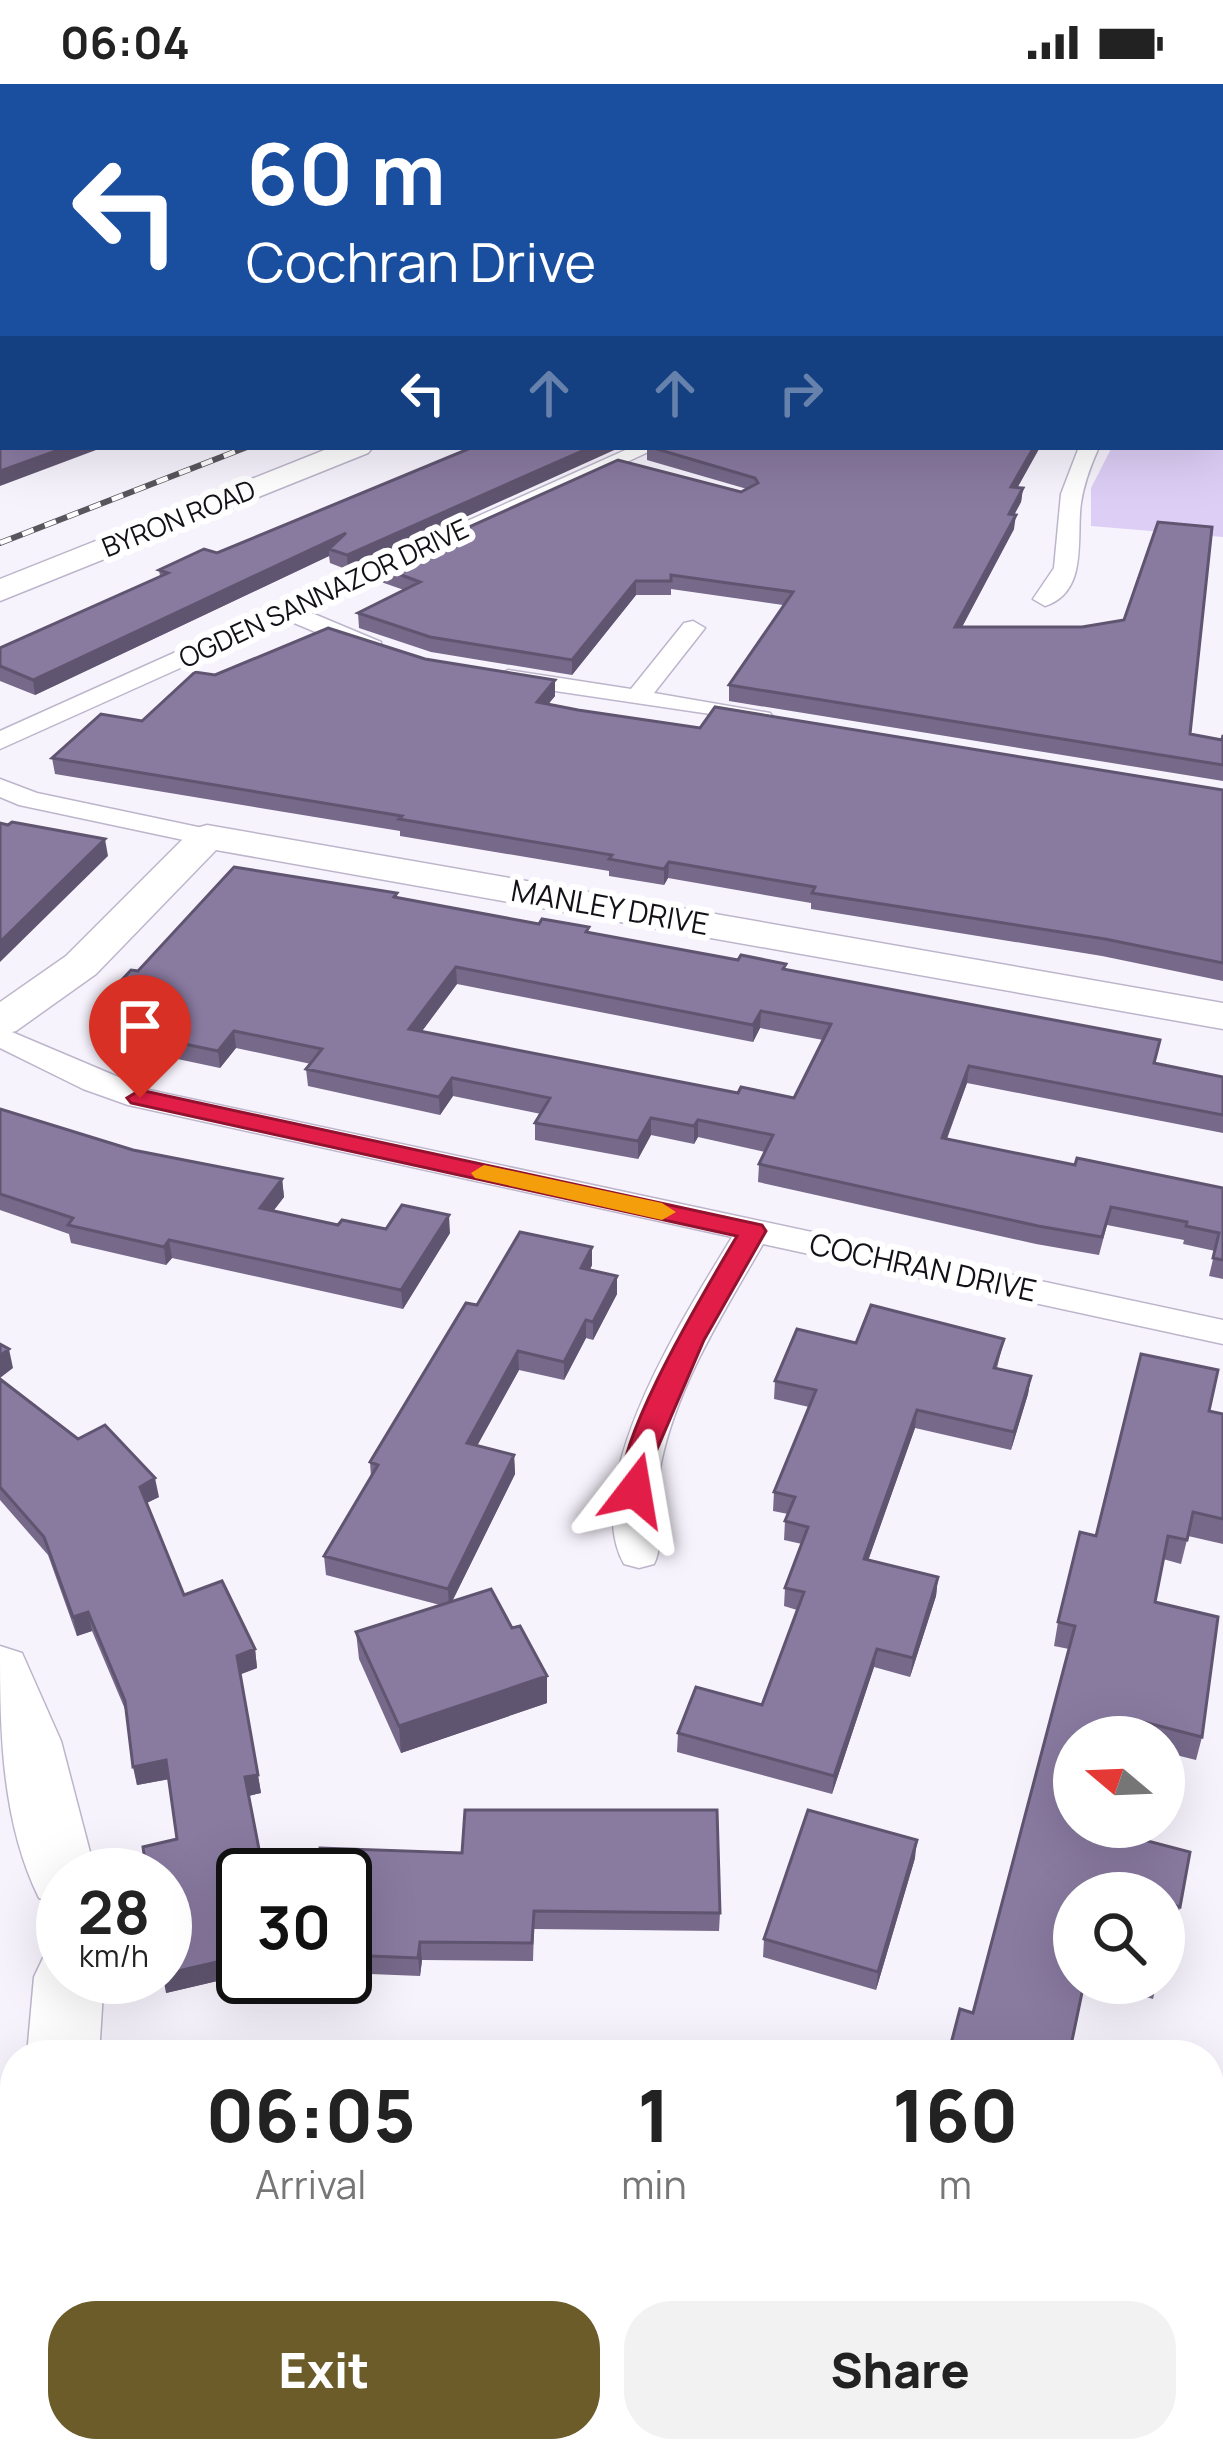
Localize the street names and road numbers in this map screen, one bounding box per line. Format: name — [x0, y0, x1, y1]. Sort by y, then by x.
street label: BYRON ROAD — [96, 470, 261, 565]
street label: OGDEN SANNAZOR DRIVE — [173, 509, 474, 676]
street label: MANLEY DRIVE — [508, 869, 712, 944]
street label: COCHRAN DRIVE — [806, 1222, 1041, 1311]

